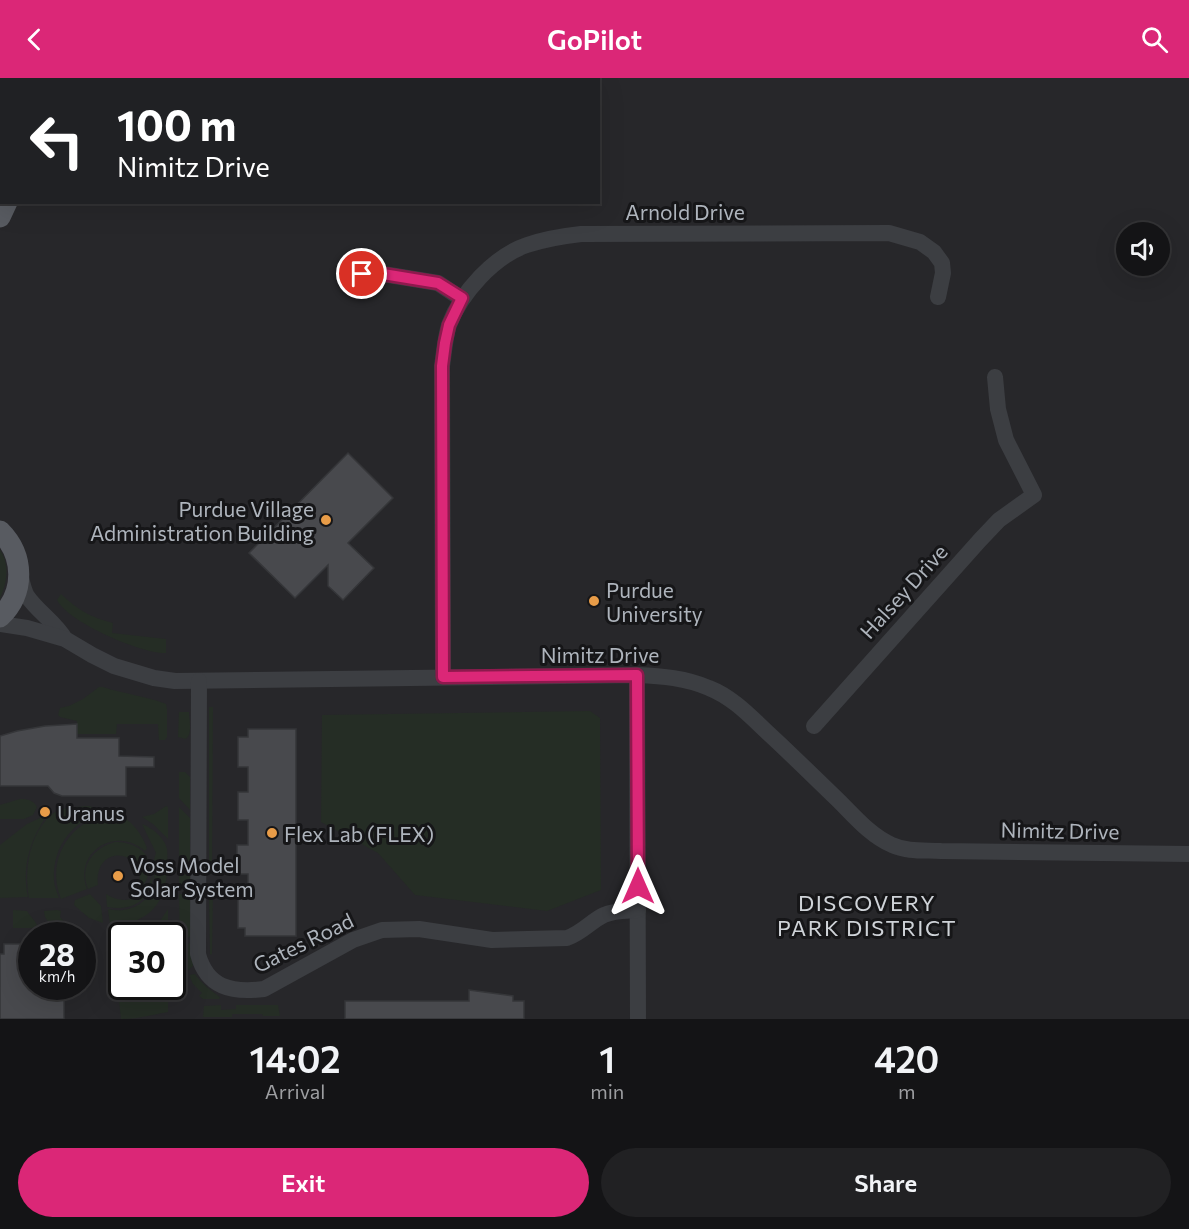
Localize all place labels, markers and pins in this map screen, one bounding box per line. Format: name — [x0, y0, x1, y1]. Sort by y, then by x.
pin — [336, 248, 387, 299]
place label: Purdue Village Administration Building — [90, 496, 314, 545]
marker: Purdue Village Administration Building — [319, 513, 333, 527]
place label: Purdue University — [606, 577, 703, 626]
marker: Purdue University — [587, 594, 601, 608]
place label: Uranus — [57, 800, 125, 825]
marker: Uranus — [38, 805, 52, 819]
place label: Flex Lab (FLEX) — [284, 821, 434, 846]
marker: Flex Lab (FLEX) — [265, 826, 279, 840]
place label: Voss Model Solar System — [130, 852, 254, 901]
marker: Voss Model Solar System — [111, 869, 125, 883]

